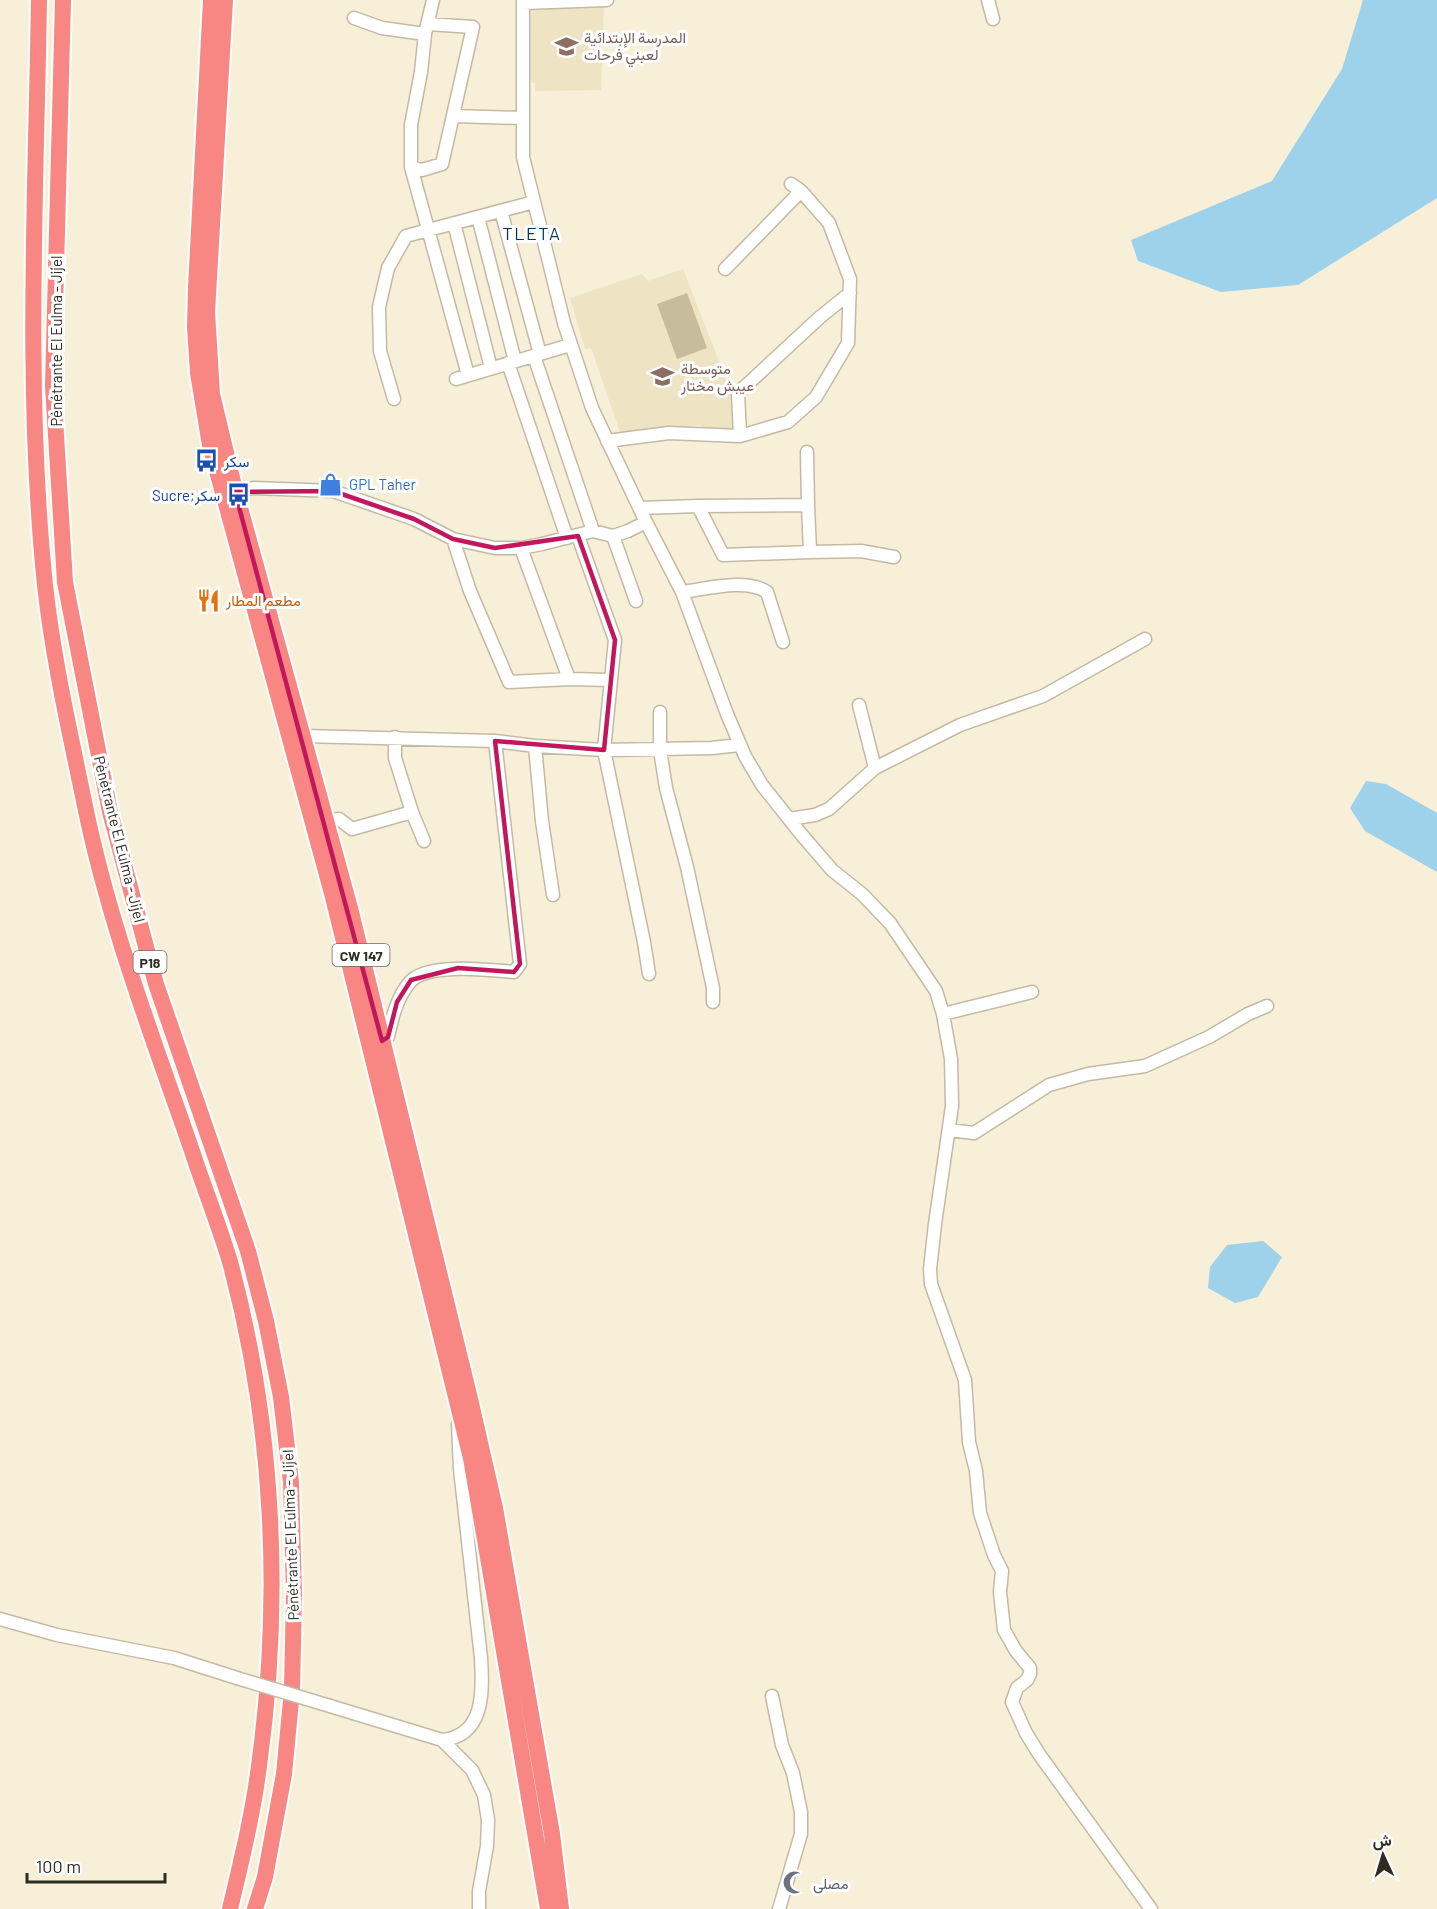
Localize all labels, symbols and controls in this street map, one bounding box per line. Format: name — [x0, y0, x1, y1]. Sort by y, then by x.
place label: المدرسة الإبتدائية لعبني فرحات — [584, 28, 686, 68]
school or university icon: المدرسة الإبتدائية لعبني فرحات — [553, 33, 579, 59]
district label: TLETA — [502, 222, 562, 244]
street label: Pénétrante El Eulma - Jijel — [47, 255, 65, 427]
place label: متوسطة عيبش مختار — [680, 359, 754, 396]
school or university icon: متوسطة عيبش مختار — [650, 364, 676, 390]
bus stop icon: سكر — [193, 448, 219, 474]
place label: سكر — [223, 452, 249, 471]
shop icon: GPL Taher — [318, 471, 344, 497]
place label: GPL Taher — [349, 475, 417, 493]
bus stop icon: Sucre;سكر — [225, 482, 251, 508]
place label: Sucre;سكر — [152, 486, 220, 505]
restaurant icon: مطعم المطار — [195, 587, 221, 613]
place label: مطعم المطار — [225, 591, 301, 611]
street label: Pénétrante El Eulma - Jijel — [91, 754, 149, 924]
road number: CW 147 — [332, 944, 389, 966]
road number: P18 — [134, 951, 166, 973]
street label: Pénétrante El Eulma - Jijel — [278, 1449, 302, 1621]
north arrow — [1353, 1825, 1413, 1885]
text: ش — [1372, 1829, 1392, 1851]
scale bar — [27, 1846, 165, 1884]
text: 100 m — [36, 1855, 81, 1877]
mosque icon: مصلى — [782, 1870, 808, 1896]
place label: مصلى — [813, 1874, 848, 1894]

